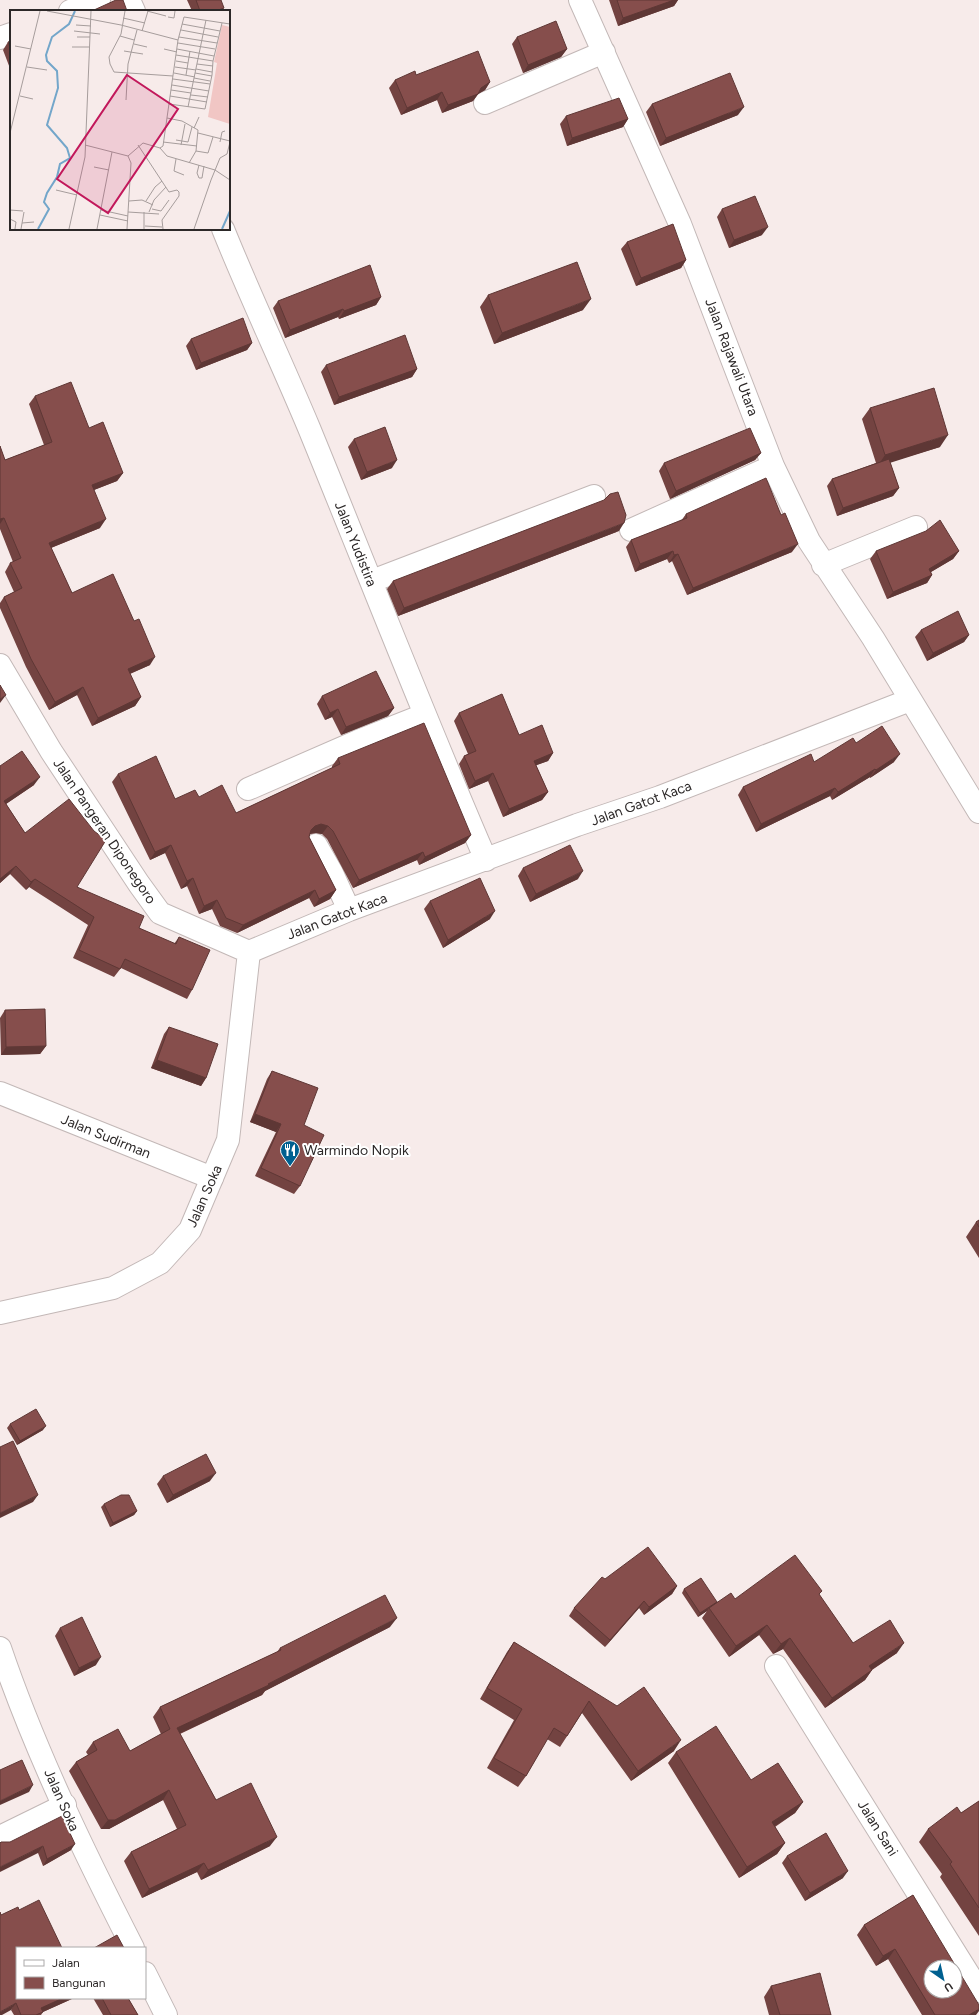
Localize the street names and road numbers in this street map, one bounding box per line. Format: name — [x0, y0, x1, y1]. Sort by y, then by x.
street label: Jalan Rajawali Utara — [701, 296, 762, 418]
street label: Jalan Yudistira — [331, 499, 380, 589]
street label: Jalan Pangeran Diponegoro — [50, 755, 160, 907]
street label: Jalan Gatot Kaca — [588, 777, 694, 830]
street label: Jalan Gatot Kaca — [285, 890, 390, 943]
street label: Jalan Sudirman — [58, 1111, 153, 1162]
street label: Jalan Soka — [183, 1162, 226, 1230]
street label: Jalan Soka — [40, 1766, 83, 1834]
street label: Jalan Sani — [854, 1797, 901, 1859]

